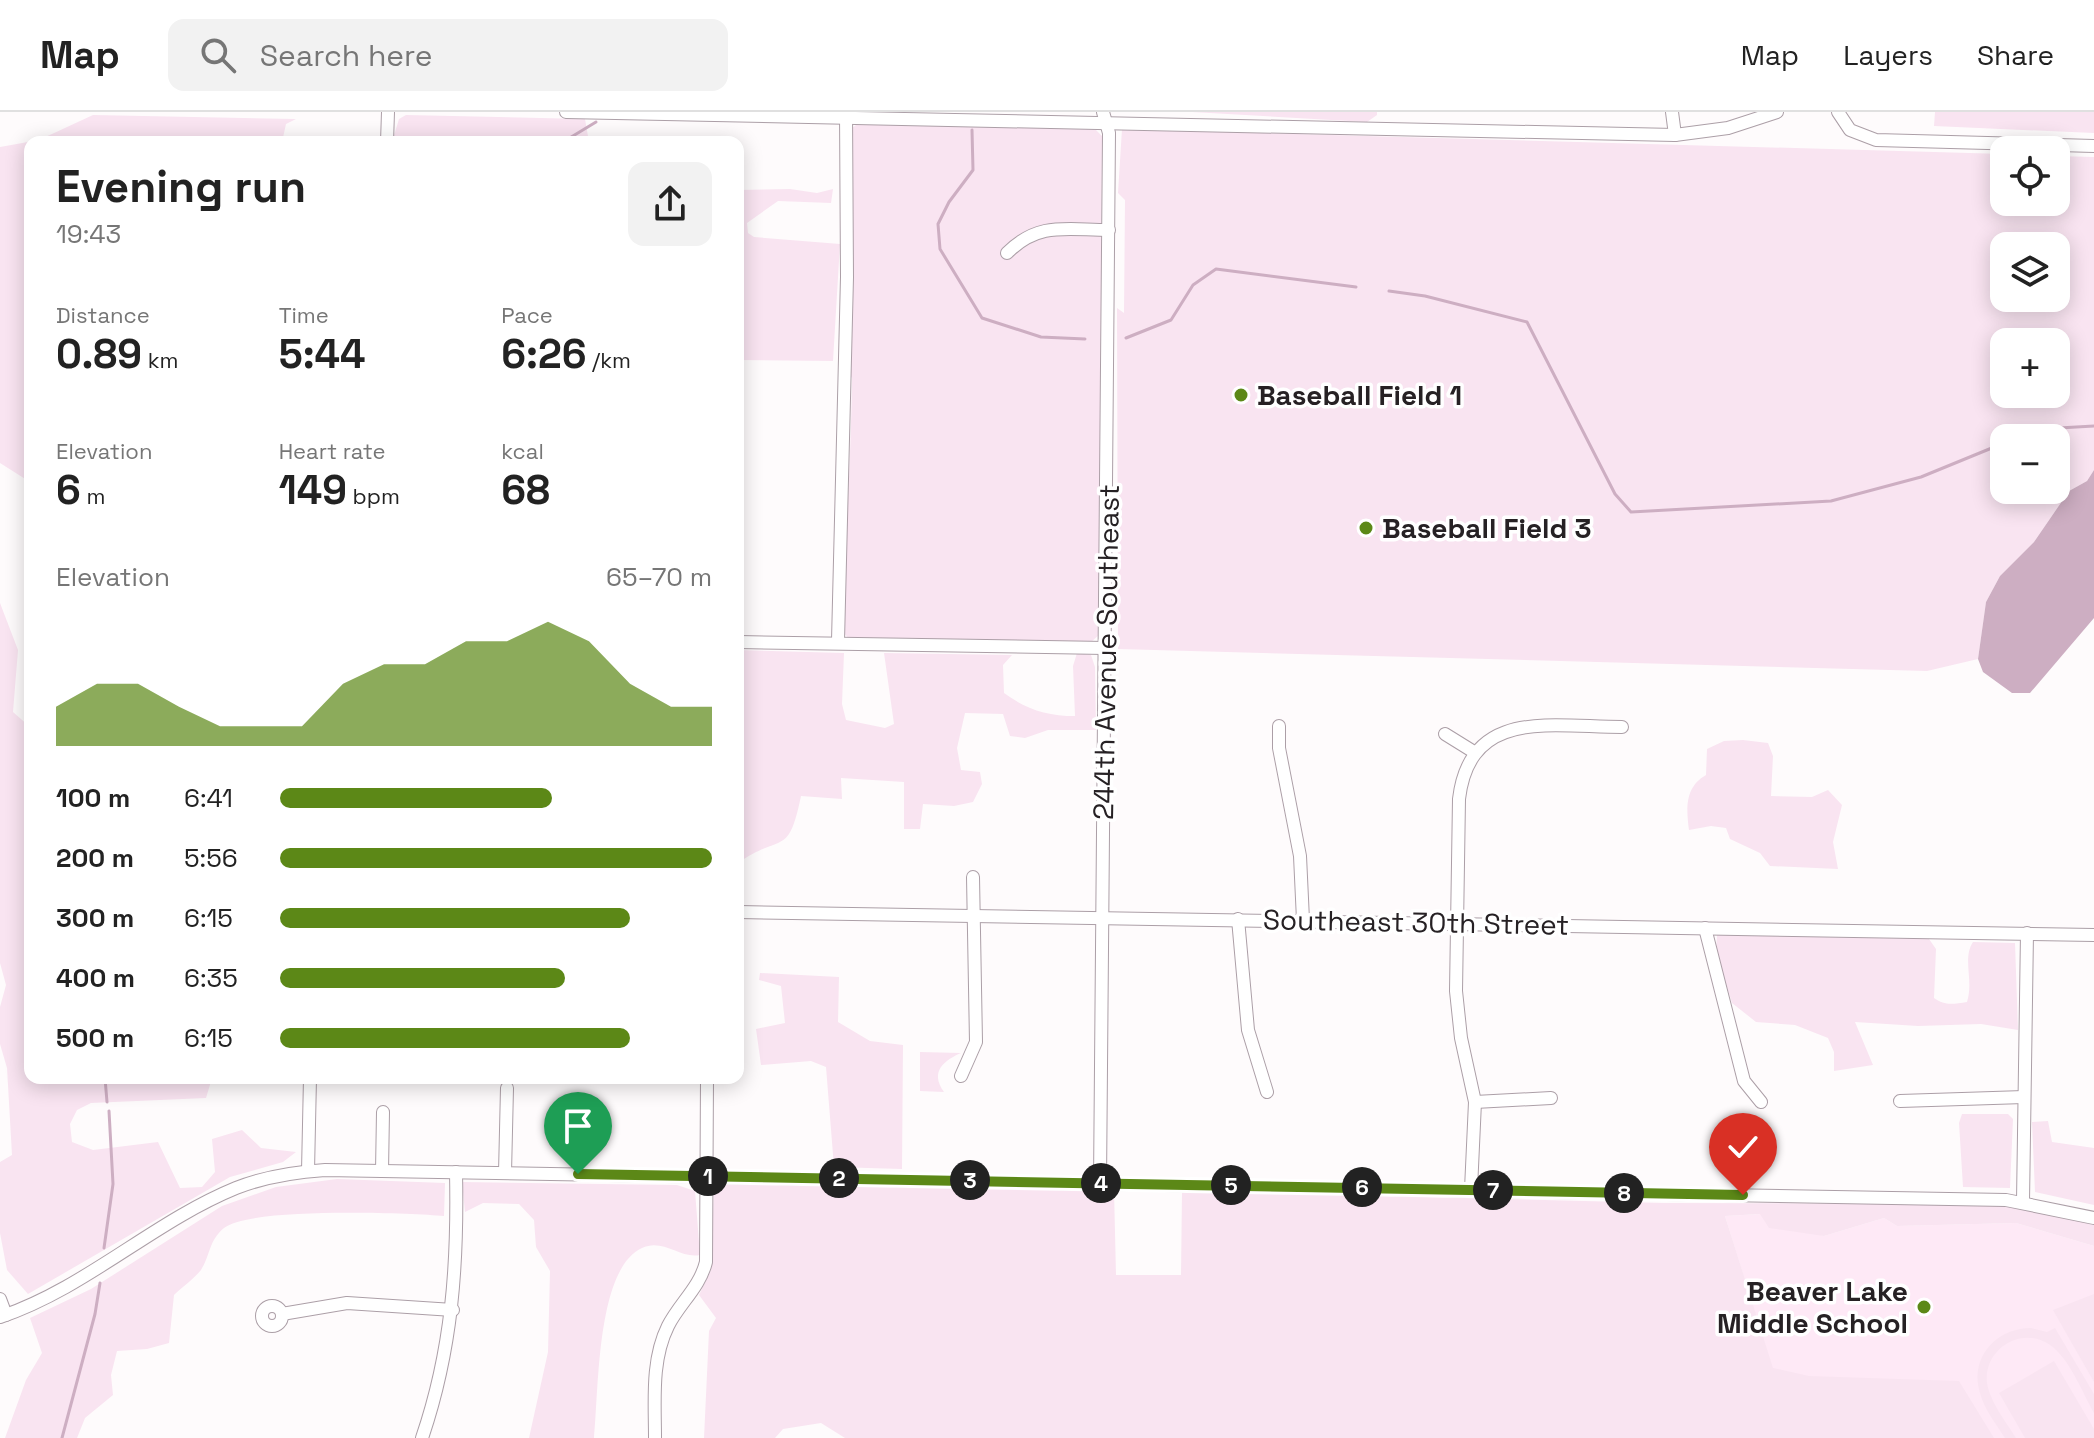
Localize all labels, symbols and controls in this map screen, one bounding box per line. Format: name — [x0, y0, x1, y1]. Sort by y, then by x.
search box — [168, 19, 728, 91]
text: Map — [40, 31, 120, 79]
icon: search — [196, 33, 240, 77]
text: Search here — [260, 36, 433, 75]
text: Map — [1741, 37, 1799, 73]
text: Layers — [1843, 37, 1933, 73]
text: Share — [1977, 37, 2054, 73]
map controls — [1990, 136, 2070, 504]
button: locate — [1990, 136, 2070, 216]
text: Evening run — [56, 159, 306, 215]
button: share — [628, 162, 712, 246]
text: 19:43 — [56, 217, 121, 251]
button: layers — [1990, 232, 2070, 312]
text: Distance — [56, 301, 150, 329]
text: Time — [279, 301, 329, 329]
text: Pace — [501, 301, 553, 329]
button: + — [1990, 328, 2070, 408]
text: 0.89 — [56, 329, 142, 380]
text: 5:44 — [279, 329, 365, 380]
text: 6:26 — [501, 329, 586, 380]
text: km — [142, 346, 179, 374]
text: /km — [586, 346, 631, 374]
place label: Baseball Field 1 — [1257, 377, 1462, 413]
marker: Baseball Field 1 — [1232, 386, 1250, 404]
button: − — [1990, 424, 2070, 504]
text: Elevation — [56, 437, 152, 465]
text: Heart rate — [279, 437, 385, 465]
text: kcal — [501, 437, 544, 465]
text: 6 — [56, 465, 81, 516]
text: 149 — [279, 465, 347, 516]
text: 68 — [501, 465, 550, 516]
text: m — [81, 482, 105, 510]
text: bpm — [347, 482, 400, 510]
street label: 244th Avenue Southeast — [1085, 484, 1127, 820]
place label: Baseball Field 3 — [1382, 510, 1592, 546]
marker: Baseball Field 3 — [1357, 519, 1375, 537]
text: Elevation — [56, 560, 170, 594]
text: 65–70 m — [606, 560, 712, 594]
text: 100 m — [56, 781, 130, 815]
text: 6:41 — [184, 781, 233, 815]
text: 200 m — [56, 841, 134, 875]
text: 5:56 — [184, 841, 238, 875]
text: 300 m — [56, 901, 134, 935]
text: 6:15 — [184, 901, 233, 935]
street label: Southeast 30th Street — [1263, 901, 1569, 943]
text: 400 m — [56, 961, 135, 995]
text: 6:35 — [184, 961, 238, 995]
text: 500 m — [56, 1021, 134, 1055]
text: 6:15 — [184, 1021, 233, 1055]
pin — [544, 1092, 612, 1174]
icon: arrive — [556, 1104, 600, 1148]
pin — [1709, 1113, 1777, 1195]
icon: check — [1721, 1125, 1765, 1169]
pin: 1 — [688, 1156, 728, 1196]
pin: 2 — [819, 1158, 859, 1198]
pin: 3 — [950, 1160, 990, 1200]
text: 1 — [703, 1162, 713, 1190]
pin: 4 — [1081, 1163, 1121, 1203]
text: 2 — [832, 1164, 846, 1192]
pin: 5 — [1211, 1165, 1251, 1205]
text: 3 — [963, 1166, 977, 1194]
pin: 6 — [1342, 1167, 1382, 1207]
text: 4 — [1094, 1169, 1108, 1197]
pin: 7 — [1473, 1170, 1513, 1210]
text: 5 — [1224, 1171, 1238, 1199]
text: 6 — [1355, 1173, 1369, 1201]
pin: 8 — [1604, 1173, 1644, 1213]
text: 7 — [1487, 1176, 1499, 1204]
text: 8 — [1617, 1179, 1631, 1207]
place label: Beaver Lake Middle School — [1717, 1273, 1908, 1341]
marker: Beaver Lake Middle School — [1915, 1298, 1933, 1316]

